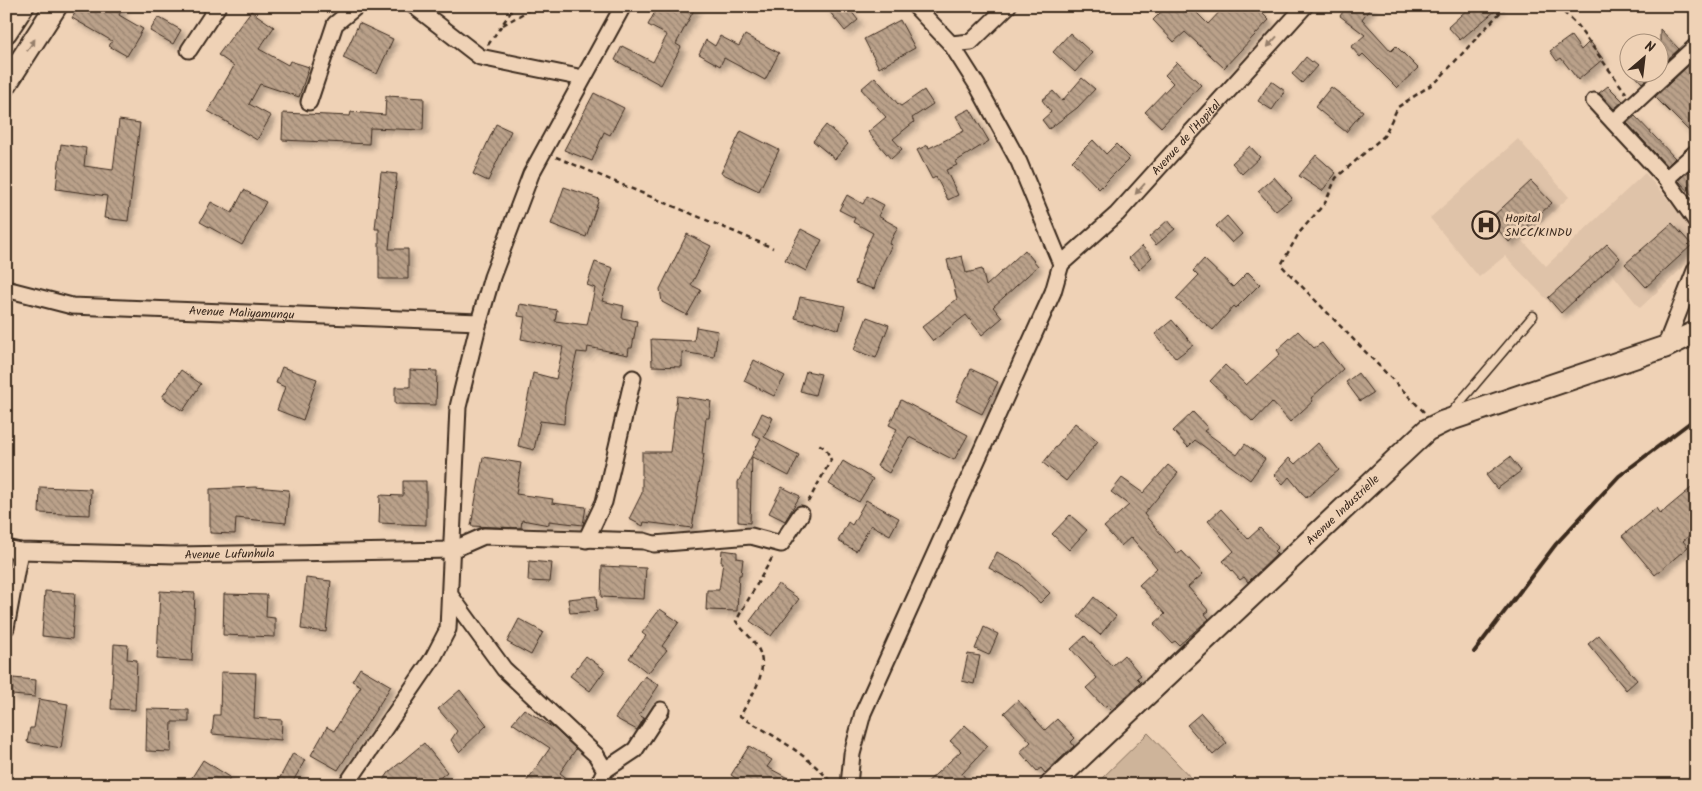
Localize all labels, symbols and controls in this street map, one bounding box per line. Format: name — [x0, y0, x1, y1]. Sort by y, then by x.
north arrow — [1620, 32, 1670, 82]
one-way arrow — [1266, 36, 1278, 48]
text: N — [1641, 36, 1659, 59]
one-way arrow — [26, 38, 36, 52]
street label: Avenue de l'Hopital — [1147, 96, 1226, 180]
one-way arrow — [1134, 182, 1146, 194]
place label: Hopital SNCC/KINDU — [1505, 209, 1572, 242]
hospital icon: Hopital SNCC/KINDU — [1471, 210, 1501, 240]
street label: Avenue Maliyamungu — [189, 302, 295, 325]
street label: Avenue Industrielle — [1302, 470, 1385, 550]
street label: Avenue Lufunhula — [184, 544, 275, 565]

